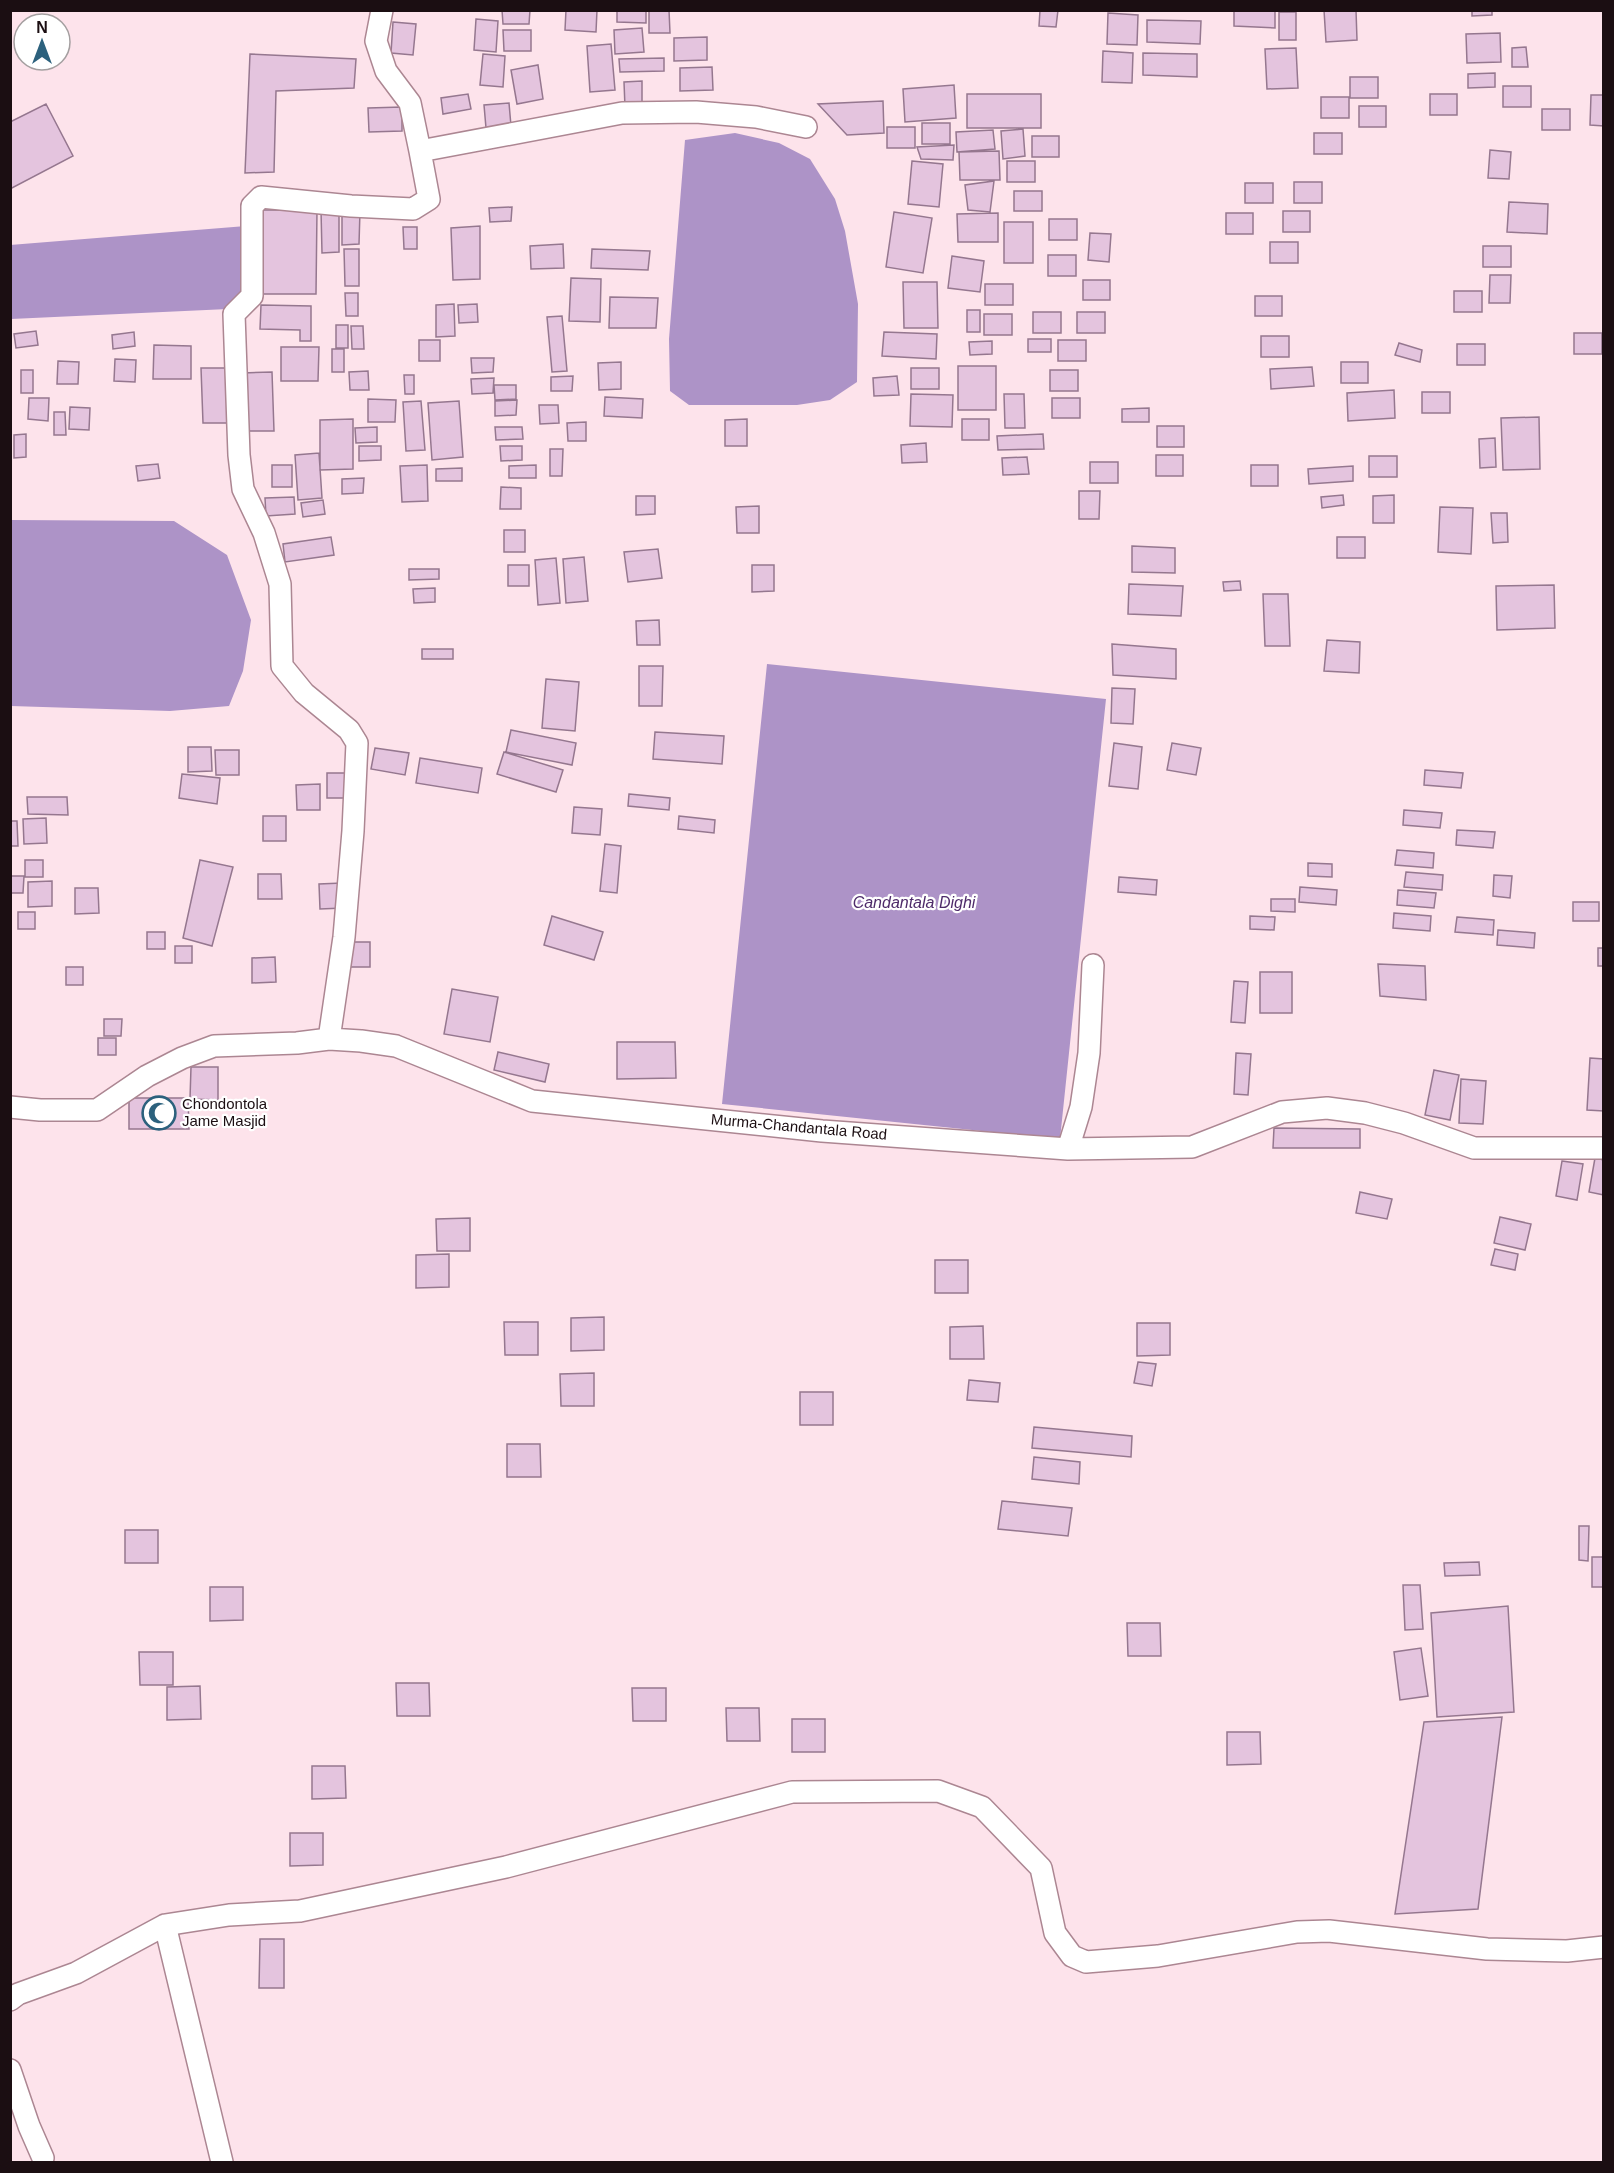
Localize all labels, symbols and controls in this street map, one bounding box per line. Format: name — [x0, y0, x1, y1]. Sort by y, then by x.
north arrow — [12, 12, 72, 72]
text: N — [36, 19, 48, 36]
water label: Candantala Dighi — [853, 894, 976, 911]
mosque icon: Chondontola Jame Masjid — [141, 1095, 177, 1131]
place label: Chondontola Jame Masjid — [182, 1095, 268, 1129]
street label: Murma-Chandantala Road — [710, 1110, 888, 1143]

